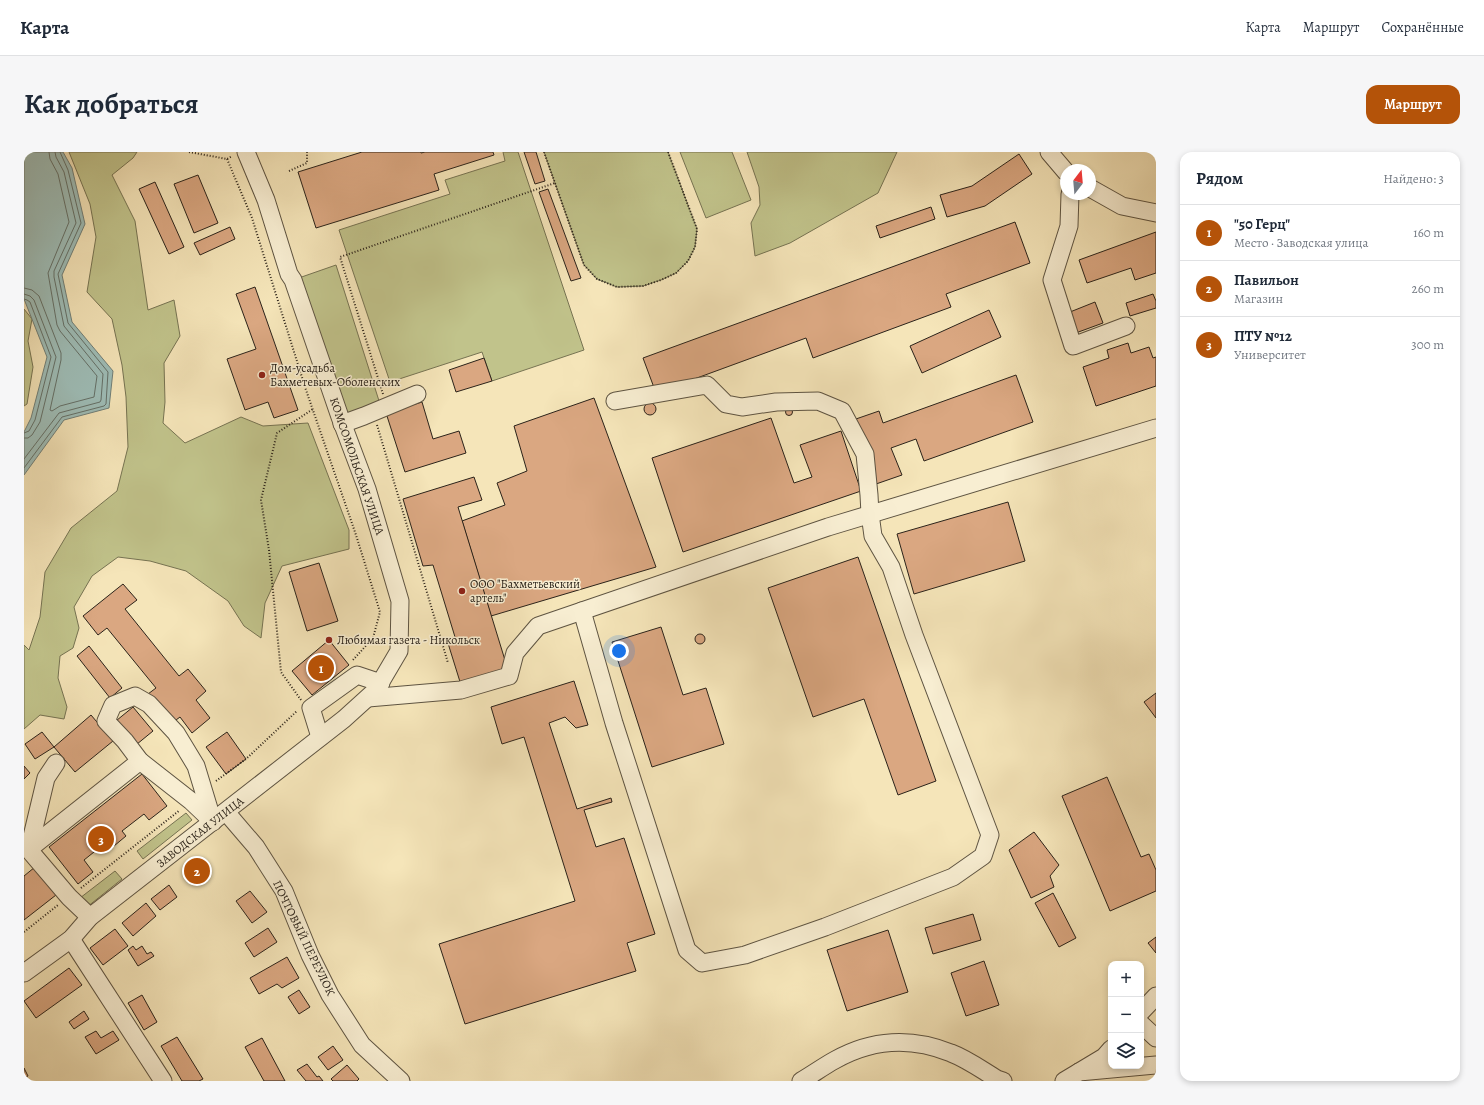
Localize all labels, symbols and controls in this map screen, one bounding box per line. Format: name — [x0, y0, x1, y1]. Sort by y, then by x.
text: Карта — [20, 15, 69, 41]
text: Карта — [1246, 18, 1281, 37]
text: Маршрут — [1303, 18, 1359, 37]
text: Сохранённые — [1381, 18, 1464, 37]
text: Как добраться — [24, 85, 199, 123]
button: Маршрут — [1366, 85, 1460, 124]
north arrow — [1060, 164, 1096, 200]
text: Рядом — [1196, 167, 1243, 190]
text: Найдено: 3 — [1383, 170, 1444, 187]
text: "50 Герц" — [1234, 214, 1290, 234]
text: 1 — [1207, 224, 1211, 241]
text: 160 m — [1413, 224, 1444, 241]
text: Место · Заводская улица — [1234, 234, 1369, 251]
text: Павильон — [1234, 270, 1299, 290]
text: 2 — [1206, 280, 1212, 297]
text: 260 m — [1411, 280, 1444, 297]
text: Магазин — [1234, 290, 1283, 307]
text: ПТУ №12 — [1234, 326, 1292, 346]
text: 3 — [1206, 336, 1212, 353]
text: 300 m — [1411, 336, 1444, 353]
text: Университет — [1234, 346, 1306, 363]
place label: Дом-усадьба Бахметевых-Оболенских — [270, 360, 400, 390]
marker: Дом-усадьба Бахметевых-Оболенских — [257, 370, 267, 380]
street label: КОМСОМОЛЬСКАЯ УЛИЦА — [326, 395, 388, 538]
place label: ООО "Бахметьевский артель" — [470, 576, 580, 606]
marker: ООО "Бахметьевский артель" — [457, 586, 467, 596]
place label: Любимая газета - Никольск — [337, 632, 480, 648]
marker: Любимая газета - Никольск — [324, 635, 334, 645]
your location — [609, 641, 629, 661]
pin: 1 — [308, 653, 334, 683]
street label: ЗАВОДСКАЯ УЛИЦА — [153, 792, 248, 871]
pin: 3 — [88, 824, 114, 854]
pin: 2 — [184, 856, 210, 886]
street label: ПОЧТОВЫЙ ПЕРЕУЛОК — [269, 878, 339, 999]
map controls — [1108, 961, 1144, 1069]
button: + — [1108, 961, 1144, 997]
button: − — [1108, 997, 1144, 1033]
button: layers — [1108, 1033, 1144, 1069]

